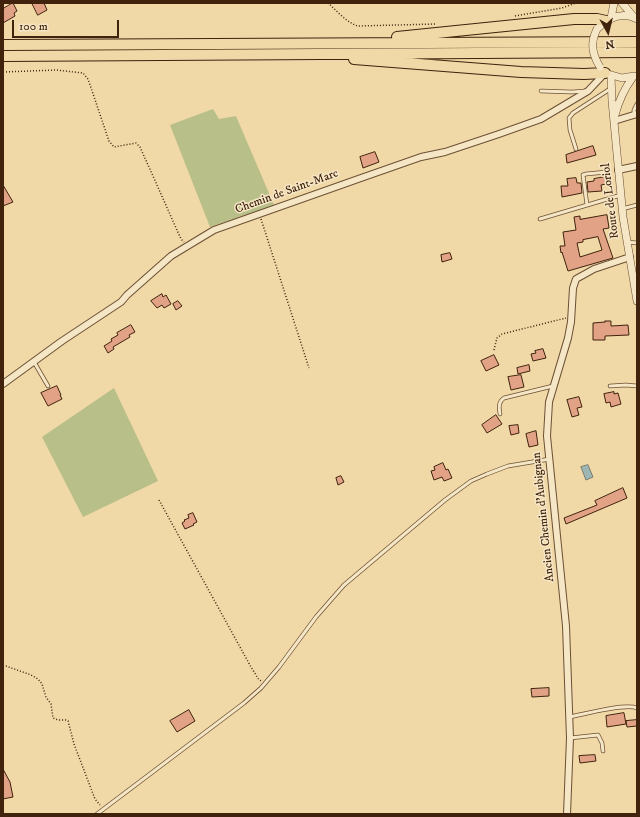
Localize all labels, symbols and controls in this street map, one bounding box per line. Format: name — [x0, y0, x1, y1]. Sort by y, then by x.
scale bar — [14, 12, 121, 38]
north arrow — [588, 12, 628, 52]
text: 100 m — [19, 19, 48, 34]
text: N — [604, 36, 615, 51]
street label: Route de Loriol — [599, 162, 623, 240]
street label: Chemin de Saint-Marc — [233, 167, 341, 217]
street label: Ancien Chemin d'Aubignan — [530, 451, 558, 583]

